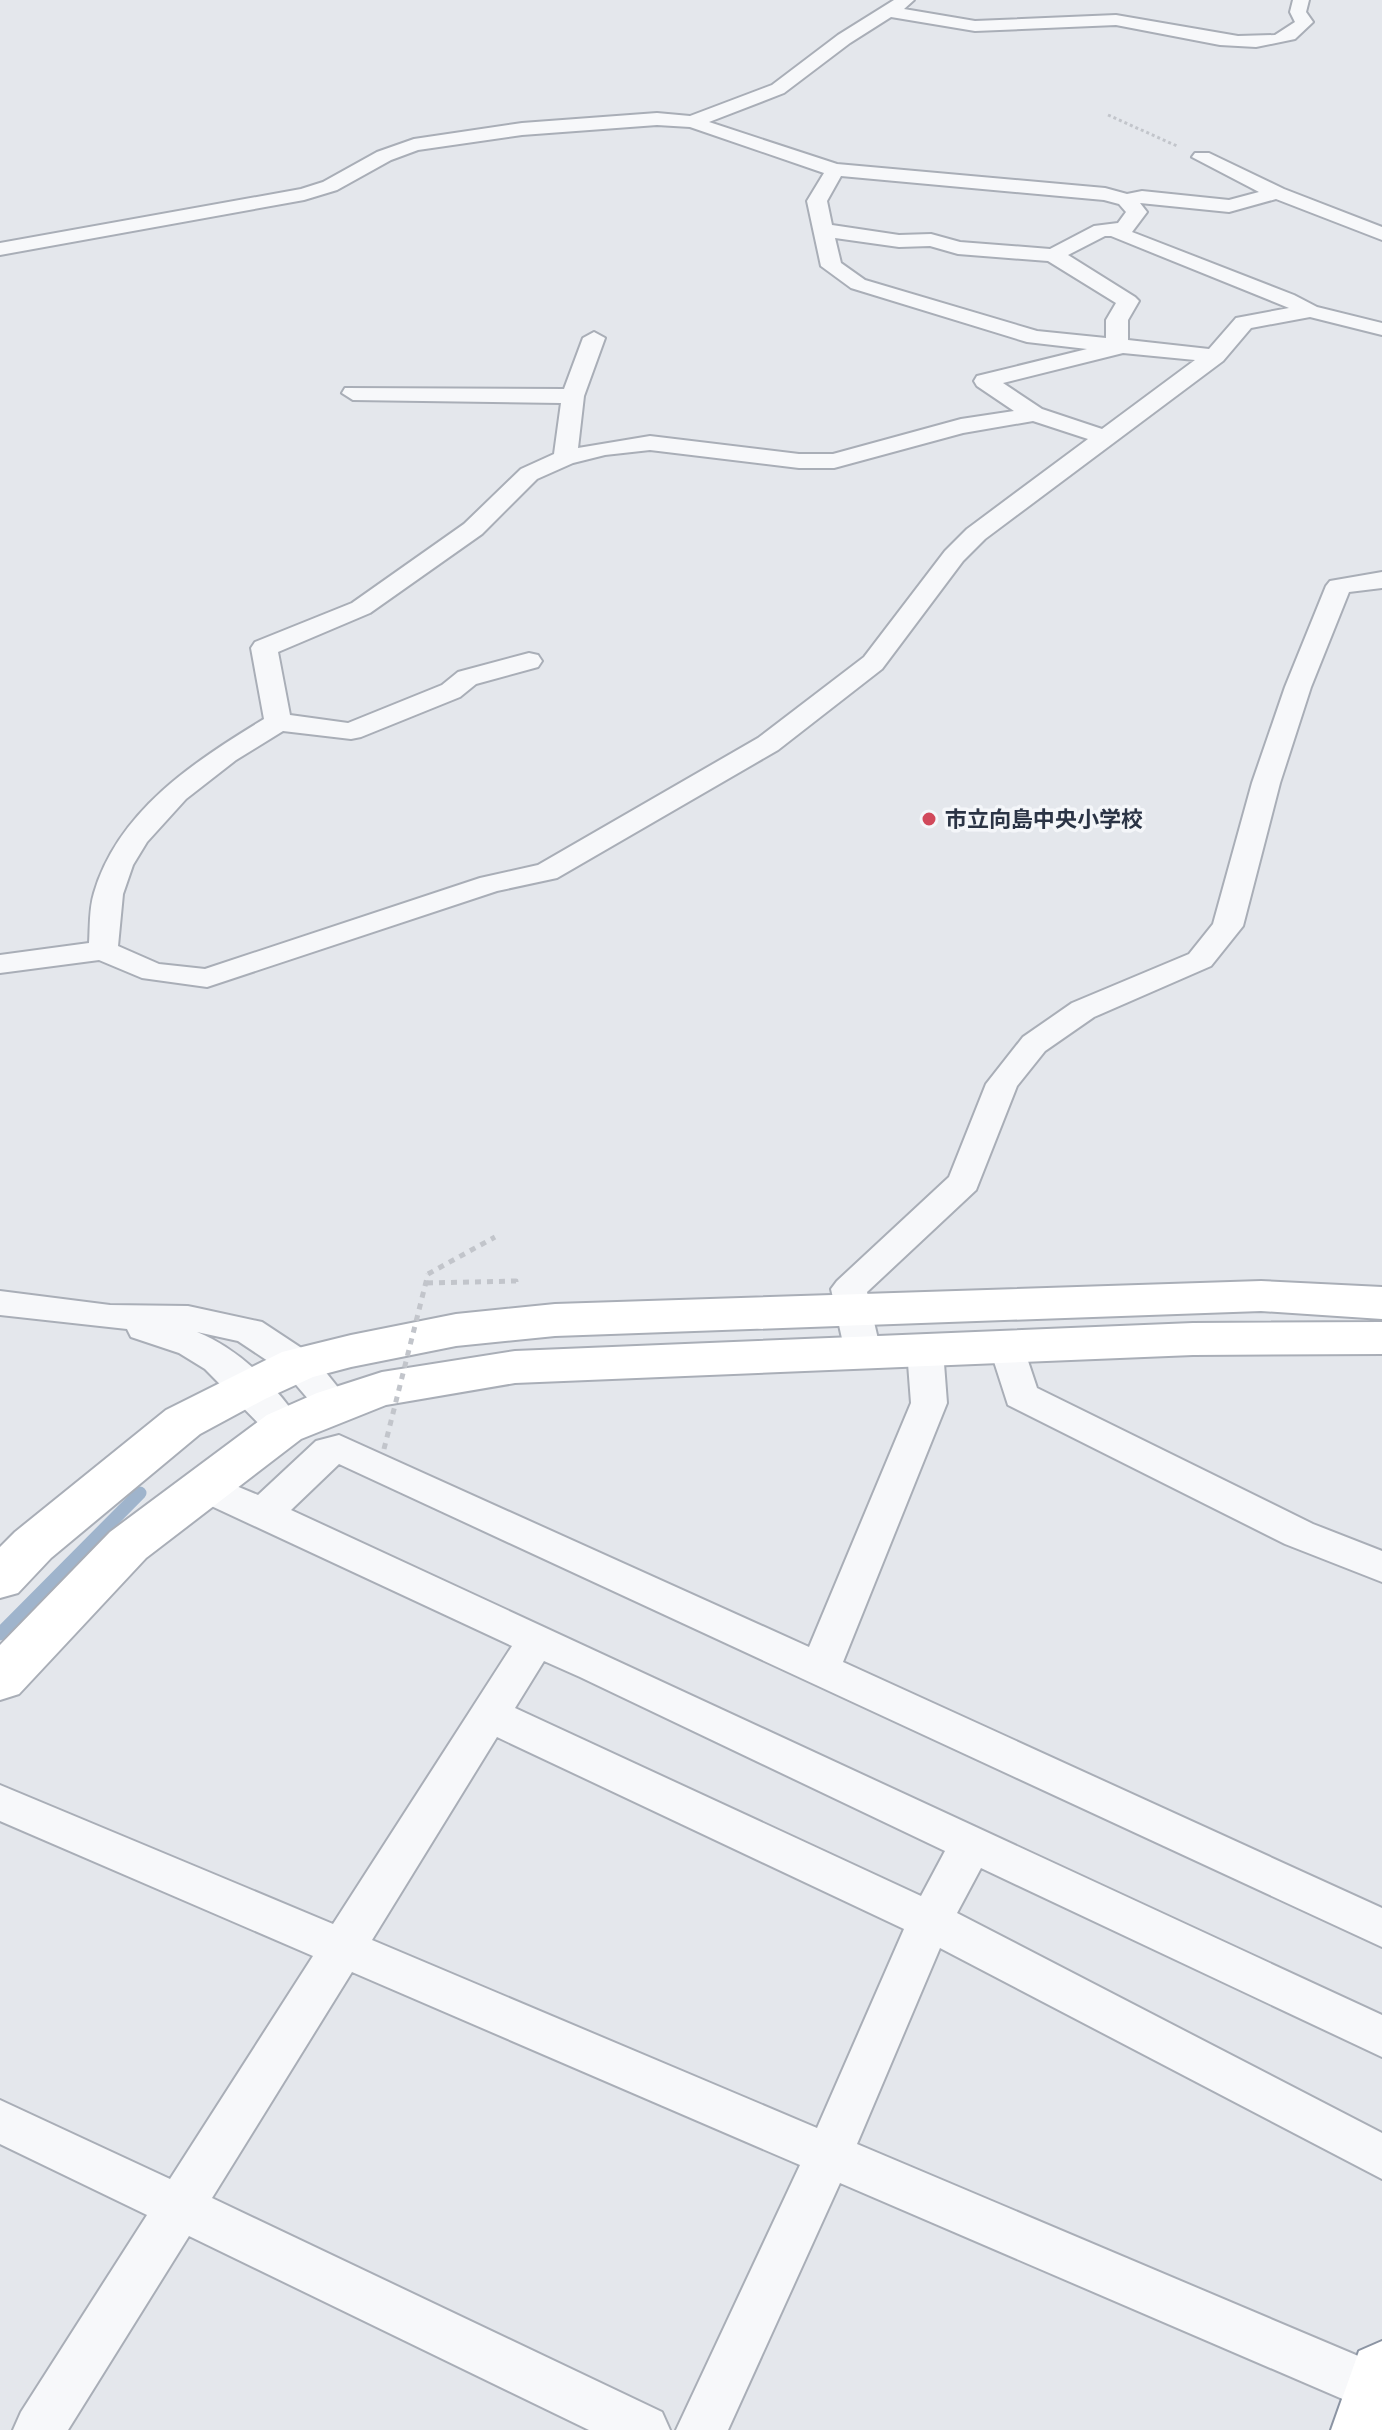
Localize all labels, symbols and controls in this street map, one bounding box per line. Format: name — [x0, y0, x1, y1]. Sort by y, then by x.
place label: 市立向島中央小学校 — [945, 808, 1143, 835]
marker: 市立向島中央小学校 — [920, 810, 938, 828]

